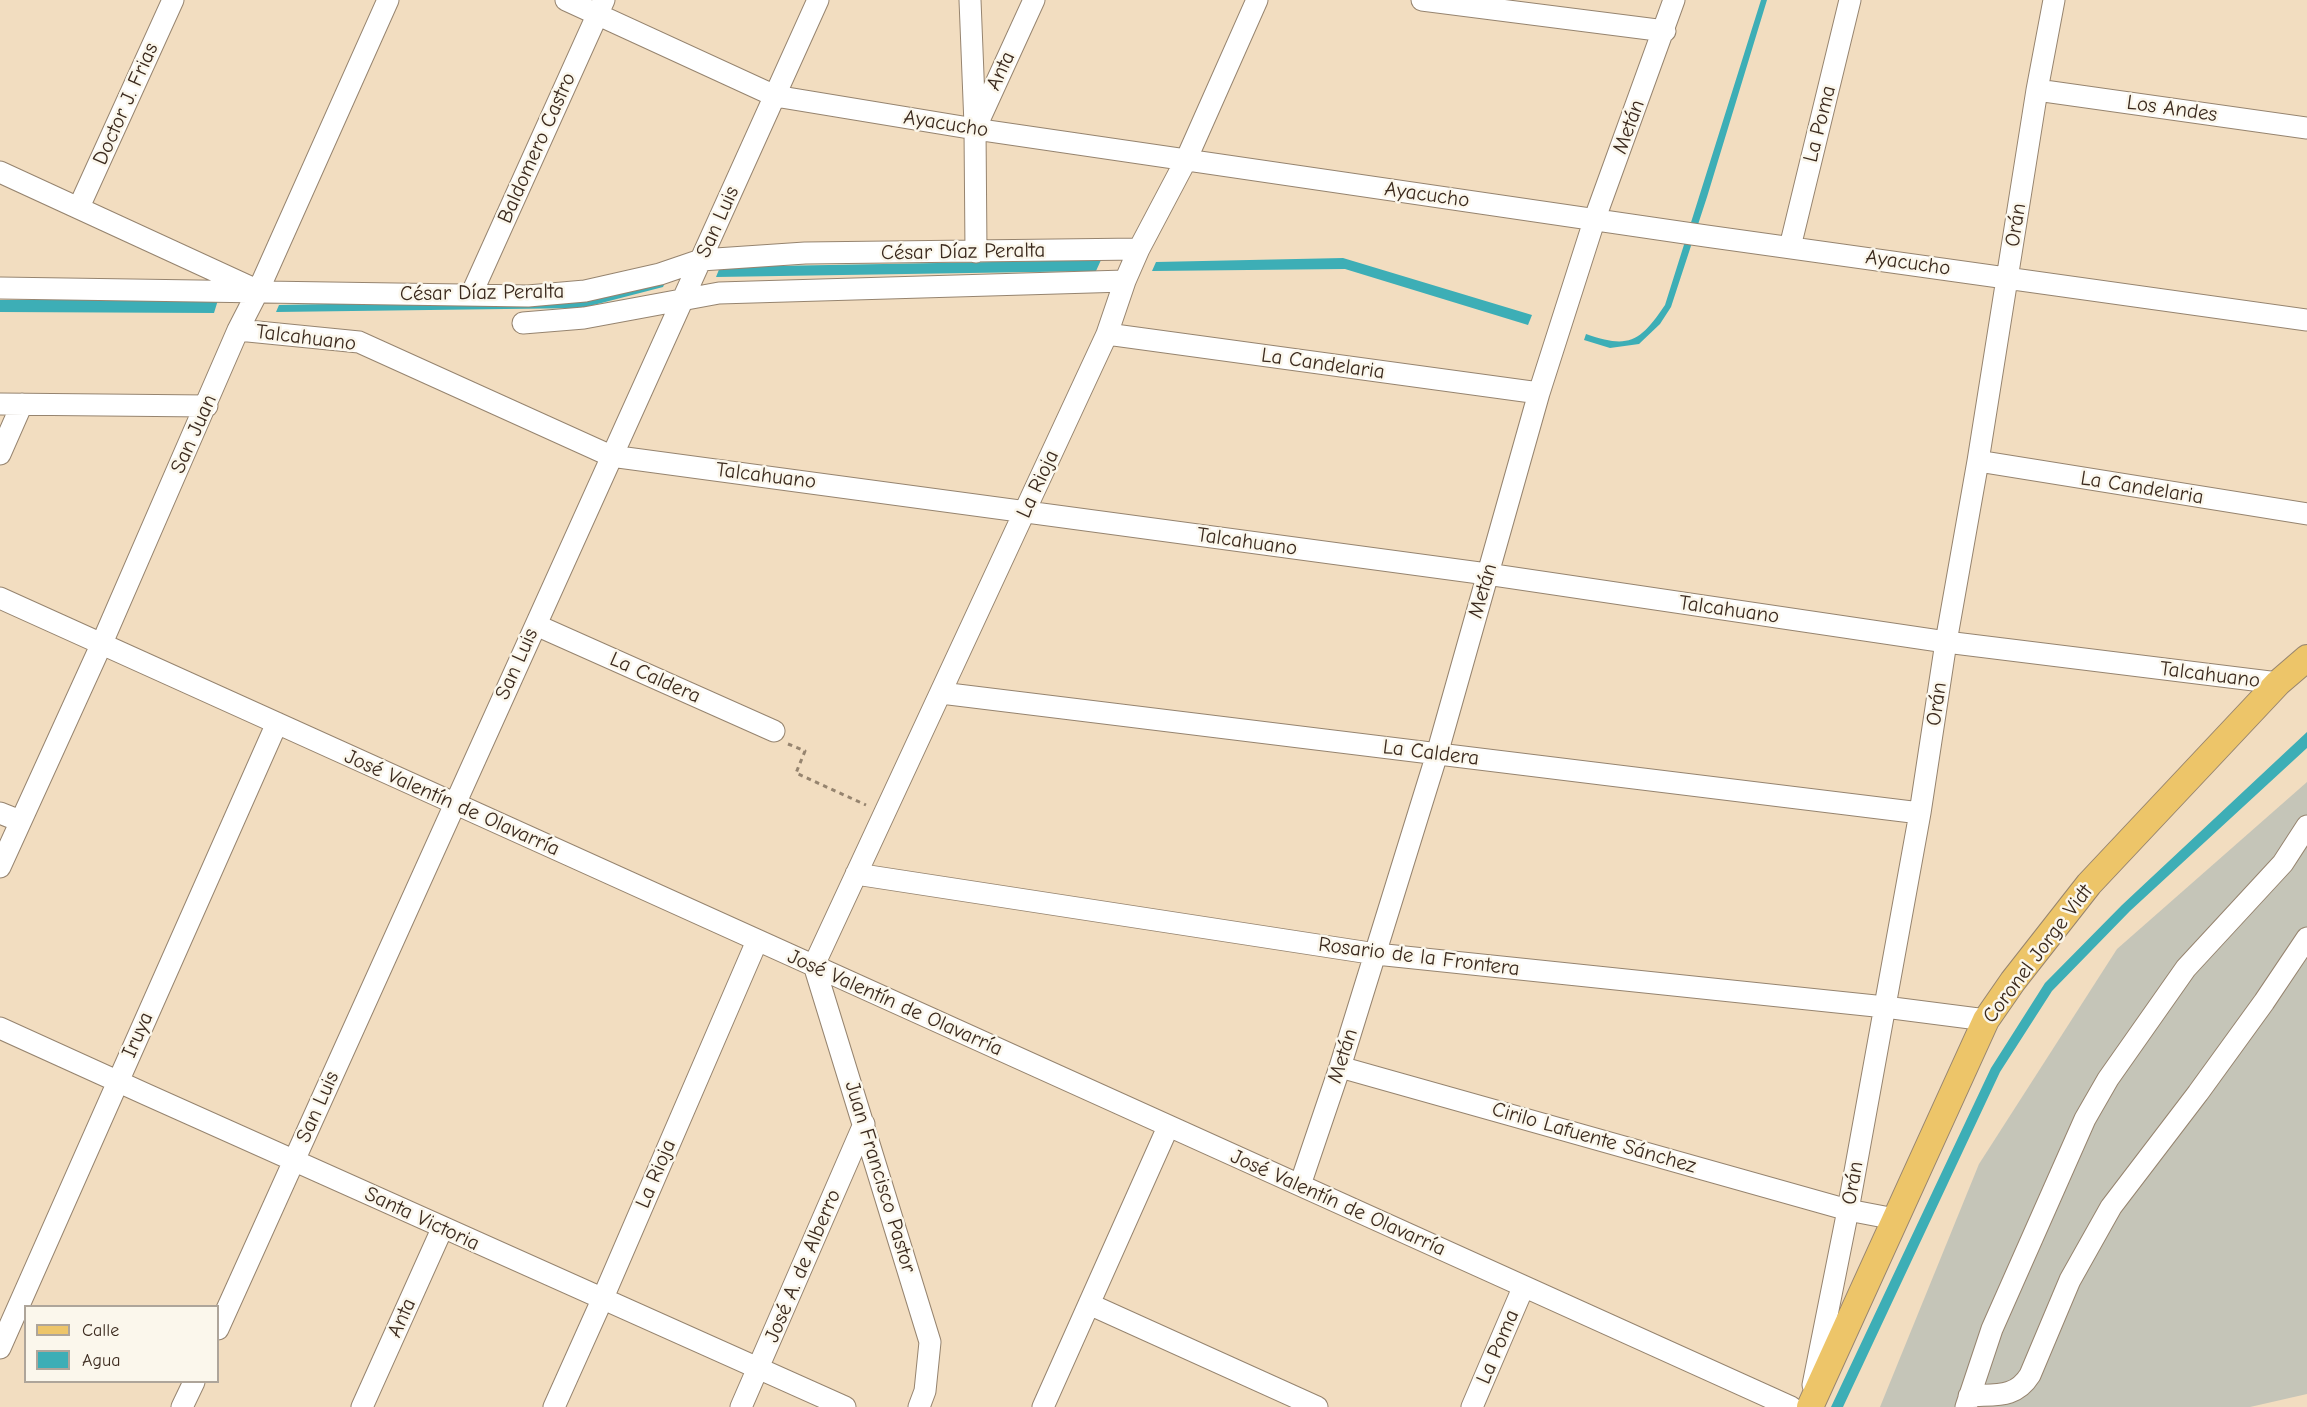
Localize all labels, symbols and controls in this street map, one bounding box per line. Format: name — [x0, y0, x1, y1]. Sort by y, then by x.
street label: Doctor J. Frias — [88, 39, 164, 169]
street label: Anta — [981, 48, 1021, 94]
street label: Baldomero Castro — [492, 69, 582, 227]
street label: La Poma — [1798, 83, 1842, 165]
street label: Los Andes — [2125, 90, 2219, 128]
street label: Metán — [1608, 96, 1650, 158]
street label: Ayacucho — [902, 105, 990, 143]
street label: Ayacucho — [1383, 177, 1471, 213]
street label: San Luis — [691, 182, 745, 262]
street label: Orán — [2000, 201, 2032, 249]
street label: César Díaz Peralta — [881, 238, 1045, 266]
street label: Ayacucho — [1864, 245, 1952, 281]
street label: César Díaz Peralta — [400, 279, 564, 307]
street label: Talcahuano — [254, 319, 358, 357]
street label: La Candelaria — [1260, 343, 1386, 385]
street label: San Juan — [165, 391, 223, 477]
street label: La Rioja — [1011, 446, 1065, 522]
street label: Talcahuano — [714, 457, 818, 495]
street label: La Candelaria — [2079, 466, 2205, 510]
street label: Talcahuano — [1195, 522, 1299, 562]
street label: Metán — [1463, 561, 1503, 621]
street label: Talcahuano — [1677, 590, 1781, 630]
street label: San Luis — [490, 624, 544, 704]
street label: La Caldera — [606, 647, 704, 709]
street label: Talcahuano — [2158, 656, 2262, 694]
street label: Orán — [1921, 681, 1953, 727]
street label: La Caldera — [1381, 735, 1481, 771]
street label: José Valentín de Olavarría — [340, 744, 564, 862]
street label: Coronel Jorge Vidt — [1978, 880, 2098, 1028]
street label: Rosario de la Frontera — [1317, 932, 1521, 982]
street label: José Valentín de Olavarría — [783, 944, 1007, 1062]
street label: Iruya — [117, 1008, 159, 1062]
street label: Metán — [1322, 1025, 1364, 1087]
street label: San Luis — [291, 1067, 345, 1147]
street label: Juan Francisco Pastor — [839, 1078, 921, 1276]
street label: Cirilo Lafuente Sánchez — [1489, 1097, 1699, 1179]
street label: La Rioja — [630, 1136, 682, 1212]
street label: José Valentín de Olavarría — [1226, 1144, 1450, 1262]
street label: Orán — [1837, 1159, 1869, 1207]
street label: Santa Victoria — [361, 1181, 483, 1257]
street label: José A. de Alberro — [759, 1186, 847, 1346]
street label: Anta — [382, 1295, 422, 1341]
legend — [24, 1305, 219, 1383]
street label: La Poma — [1471, 1306, 1525, 1388]
text: Calle — [82, 1320, 119, 1341]
text: Agua — [82, 1350, 120, 1371]

